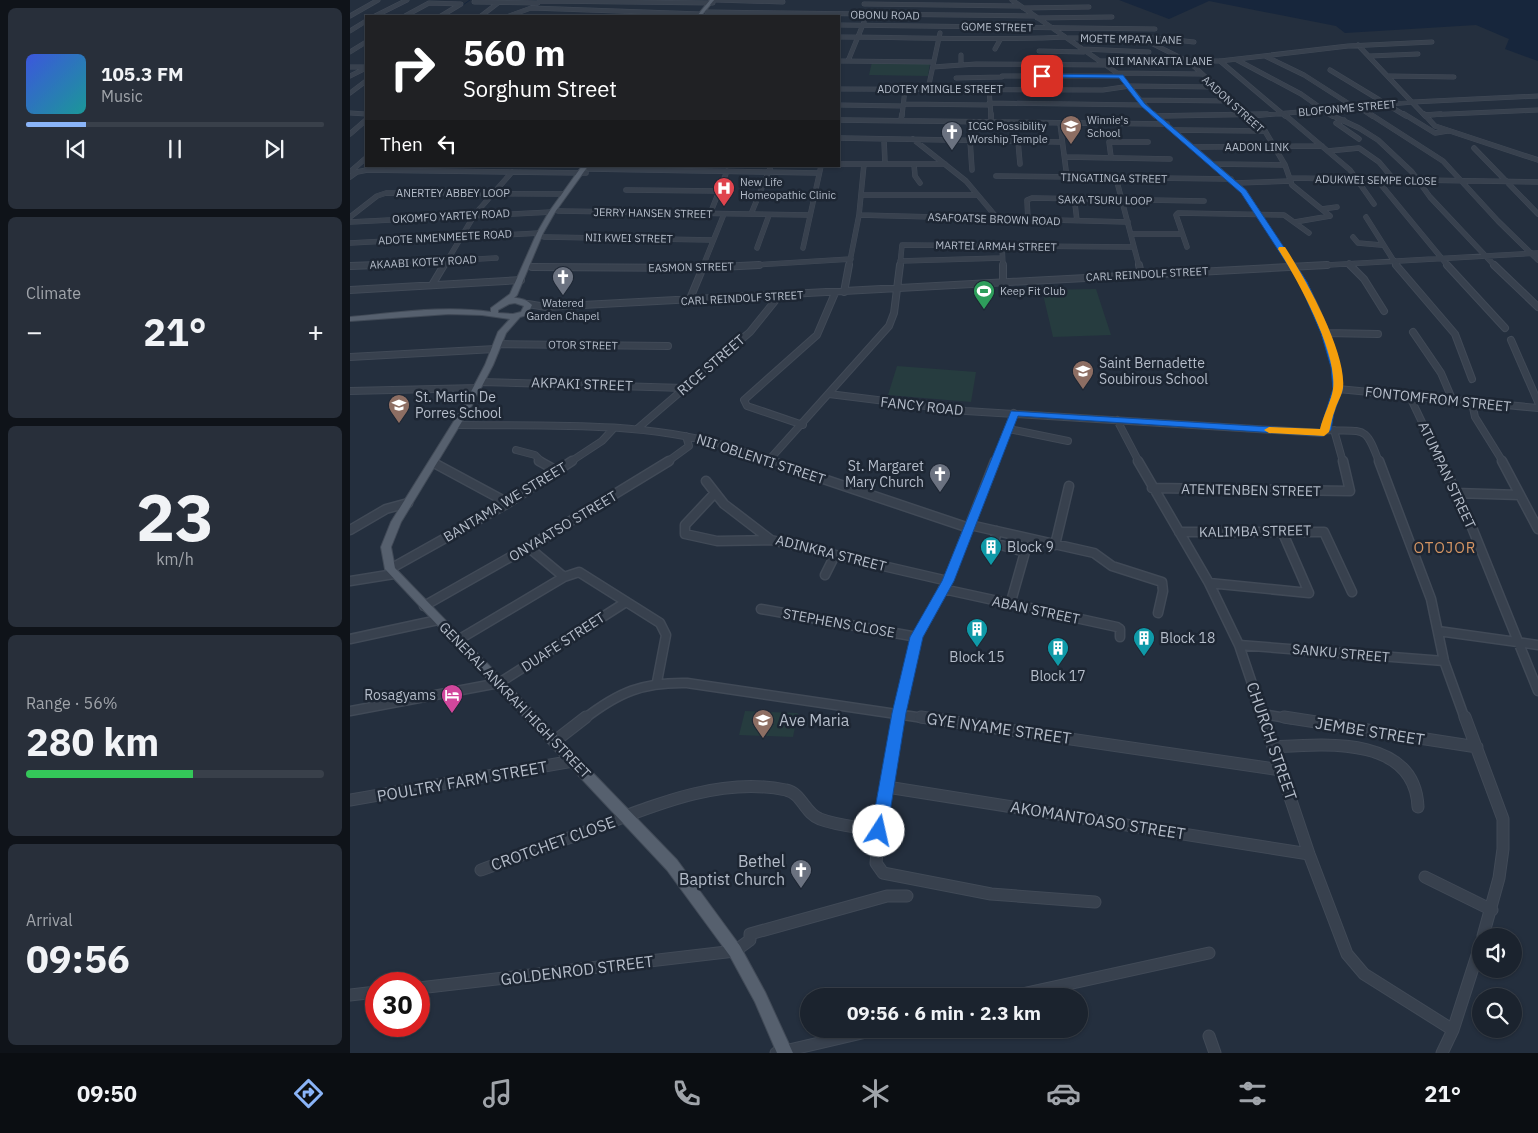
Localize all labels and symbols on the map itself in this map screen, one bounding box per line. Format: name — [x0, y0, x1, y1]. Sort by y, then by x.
street label: OBONU ROAD — [850, 7, 920, 23]
street label: GOME STREET — [961, 19, 1034, 35]
street label: MOETE MPATA LANE — [1080, 31, 1182, 47]
street label: NII MANKATTA LANE — [1108, 54, 1212, 68]
pin — [1021, 55, 1063, 97]
street label: AADON STREET — [1199, 73, 1267, 136]
street label: ADOTEY MINGLE STREET — [877, 82, 1003, 96]
street label: BLOFONME STREET — [1297, 97, 1397, 119]
place label: Winnie's School — [1087, 113, 1129, 140]
school or university icon: Winnie's School — [1059, 114, 1083, 145]
place label: ICGC Possibility Worship Temple — [968, 119, 1048, 146]
church icon: ICGC Possibility Worship Temple — [940, 120, 964, 151]
street label: AADON LINK — [1225, 140, 1289, 154]
street label: TINGATINGA STREET — [1061, 170, 1168, 186]
street label: ADUKWEI SEMPE CLOSE — [1315, 172, 1437, 188]
place label: New Life Homeopathic Clinic — [740, 175, 837, 202]
hospital icon: New Life Homeopathic Clinic — [712, 176, 736, 207]
street label: ANERTEY ABBEY LOOP — [396, 186, 510, 200]
street label: SAKA TSURU LOOP — [1058, 192, 1153, 208]
street label: JERRY HANSEN STREET — [593, 205, 713, 221]
street label: OKOMFO YARTEY ROAD — [392, 206, 510, 226]
street label: ASAFOATSE BROWN ROAD — [927, 210, 1061, 228]
street label: ADOTE NMENMEETE ROAD — [378, 226, 512, 248]
street label: NII KWEI STREET — [585, 230, 674, 246]
street label: MARTEI ARMAH STREET — [935, 238, 1058, 254]
street label: AKAABI KOTEY ROAD — [369, 252, 477, 272]
street label: EASMON STREET — [648, 259, 735, 275]
street label: CARL REINDOLF STREET — [1085, 264, 1209, 284]
church icon: Watered Garden Chapel — [551, 265, 575, 296]
sports icon: Keep Fit Club — [972, 279, 996, 310]
place label: Keep Fit Club — [1000, 284, 1066, 298]
street label: CARL REINDOLF STREET — [680, 288, 804, 308]
place label: Watered Garden Chapel — [526, 296, 600, 323]
street label: RICE STREET — [673, 331, 749, 399]
street label: OTOR STREET — [548, 337, 619, 353]
place label: Saint Bernadette Soubirous School — [1099, 354, 1208, 388]
school or university icon: Saint Bernadette Soubirous School — [1071, 359, 1095, 390]
street label: AKPAKI STREET — [531, 373, 633, 395]
street label: FONTOMFROM STREET — [1364, 382, 1512, 416]
place label: St. Martin De Porres School — [415, 388, 502, 422]
school or university icon: St. Martin De Porres School — [387, 393, 411, 424]
street label: FANCY ROAD — [880, 393, 964, 419]
street label: ATUMPAN STREET — [1414, 419, 1480, 531]
street label: NII OBLENTI STREET — [694, 430, 828, 488]
place label: St. Margaret Mary Church — [845, 457, 924, 491]
street label: BANTAMA WE STREET — [440, 458, 570, 546]
church icon: St. Margaret Mary Church — [928, 462, 952, 493]
street label: ATENTENBEN STREET — [1181, 480, 1321, 500]
street label: ONYAATSO STREET — [506, 487, 620, 565]
street label: KALIMBA STREET — [1199, 521, 1311, 541]
street label: ADINKRA STREET — [774, 531, 888, 575]
building icon: Block 9 — [979, 535, 1003, 566]
place label: Block 9 — [1007, 538, 1054, 556]
district label: OTOJOR — [1414, 538, 1476, 557]
street label: ABAN STREET — [990, 592, 1082, 628]
street label: STEPHENS CLOSE — [782, 604, 896, 642]
street label: DUAFE STREET — [518, 608, 608, 676]
building icon: Block 15 — [965, 617, 989, 648]
street label: GENERAL ANKRAH HIGH STREET — [435, 618, 595, 782]
building icon: Block 18 — [1132, 626, 1156, 657]
place label: Block 18 — [1160, 629, 1215, 647]
building icon: Block 17 — [1046, 636, 1070, 667]
street label: SANKU STREET — [1291, 640, 1391, 666]
place label: Block 15 — [949, 648, 1005, 666]
place label: Block 17 — [1030, 667, 1086, 685]
street label: CHURCH STREET — [1242, 679, 1302, 803]
hotel icon: Rosagyams — [440, 683, 464, 714]
place label: Rosagyams — [364, 686, 436, 704]
school or university icon: Ave Maria — [751, 708, 775, 739]
street label: GYE NYAME STREET — [925, 708, 1073, 748]
place label: Ave Maria — [779, 710, 850, 730]
street label: JEMBE STREET — [1314, 712, 1426, 750]
street label: POULTRY FARM STREET — [375, 756, 549, 806]
street label: AKOMANTOASO STREET — [1009, 796, 1187, 844]
position arrow — [852, 804, 904, 856]
street label: CROTCHET CLOSE — [488, 811, 618, 875]
place label: Bethel Baptist Church — [679, 851, 785, 889]
church icon: Bethel Baptist Church — [789, 858, 813, 889]
street label: GOLDENROD STREET — [499, 951, 655, 989]
speed limit sign: 30 — [365, 972, 430, 1037]

